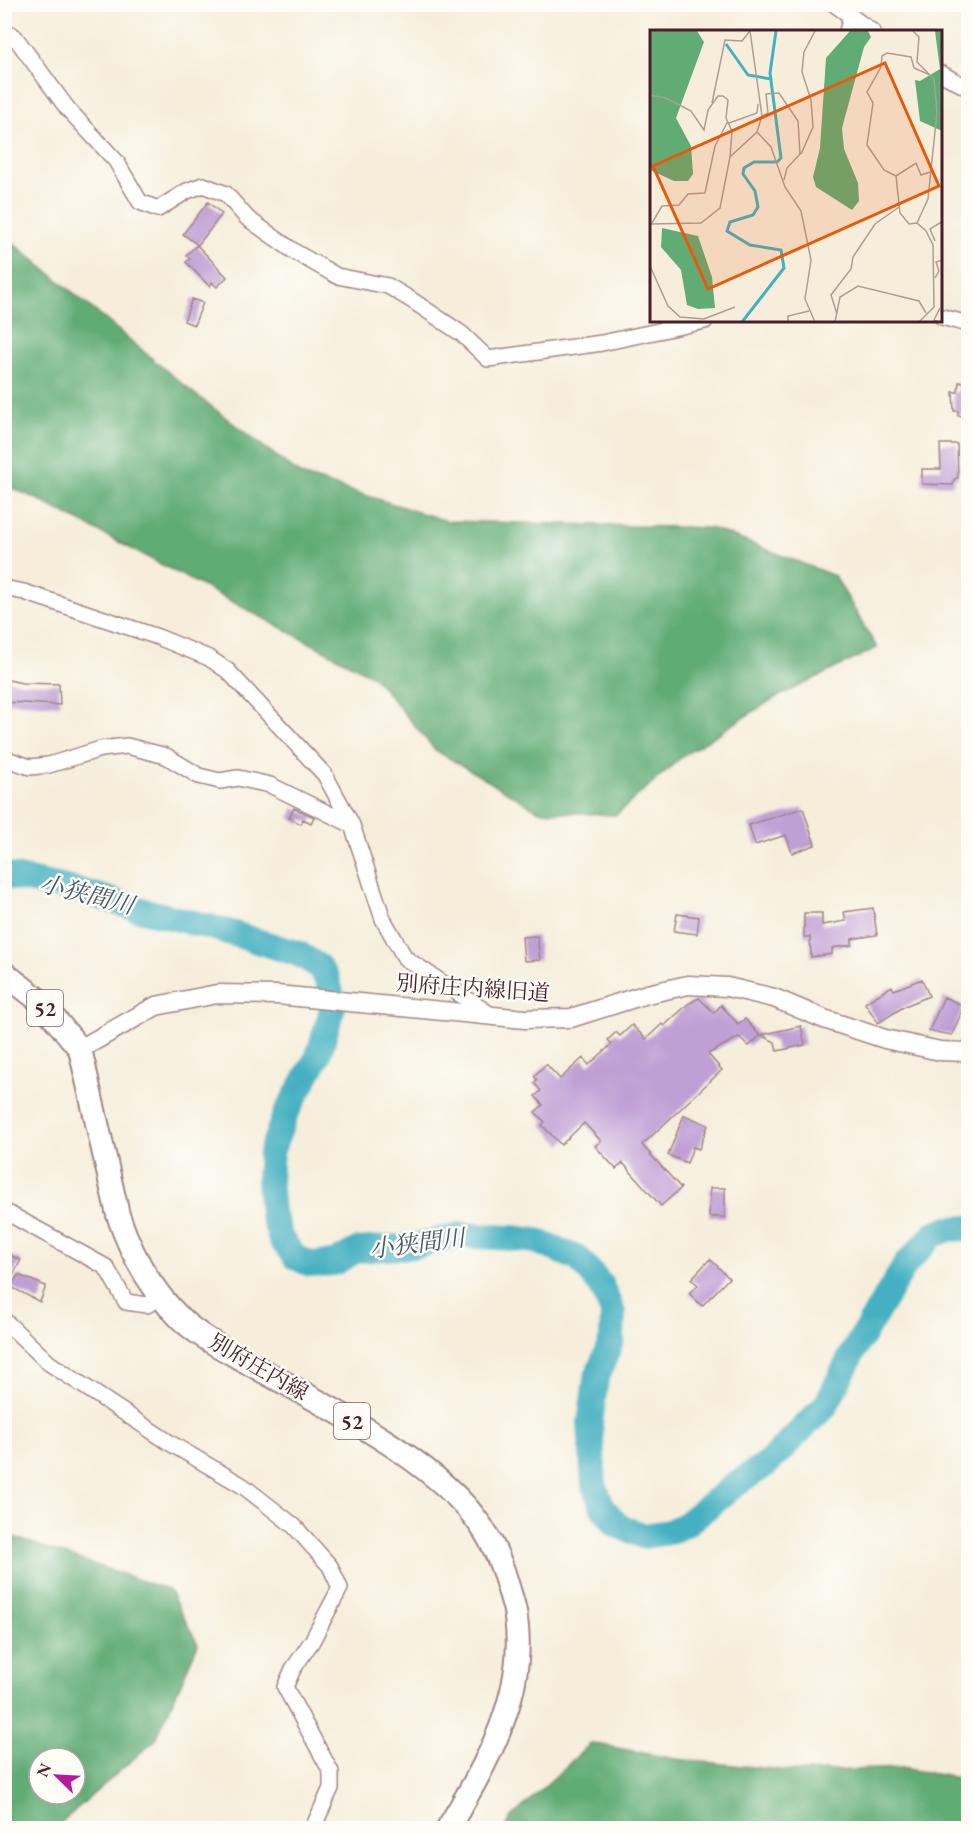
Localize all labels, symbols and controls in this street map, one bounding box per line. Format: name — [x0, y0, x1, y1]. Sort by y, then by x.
inset map — [650, 30, 943, 322]
water label: 小狭間川 — [37, 867, 140, 921]
street label: 別府庄内線旧道 — [395, 968, 551, 1008]
road number: 52 — [27, 990, 63, 1026]
water label: 小狭間川 — [367, 1221, 470, 1264]
street label: 別府庄内線 — [204, 1327, 314, 1407]
road number: 52 — [334, 1403, 370, 1439]
north arrow — [27, 1746, 87, 1806]
text: N — [32, 1760, 56, 1780]

